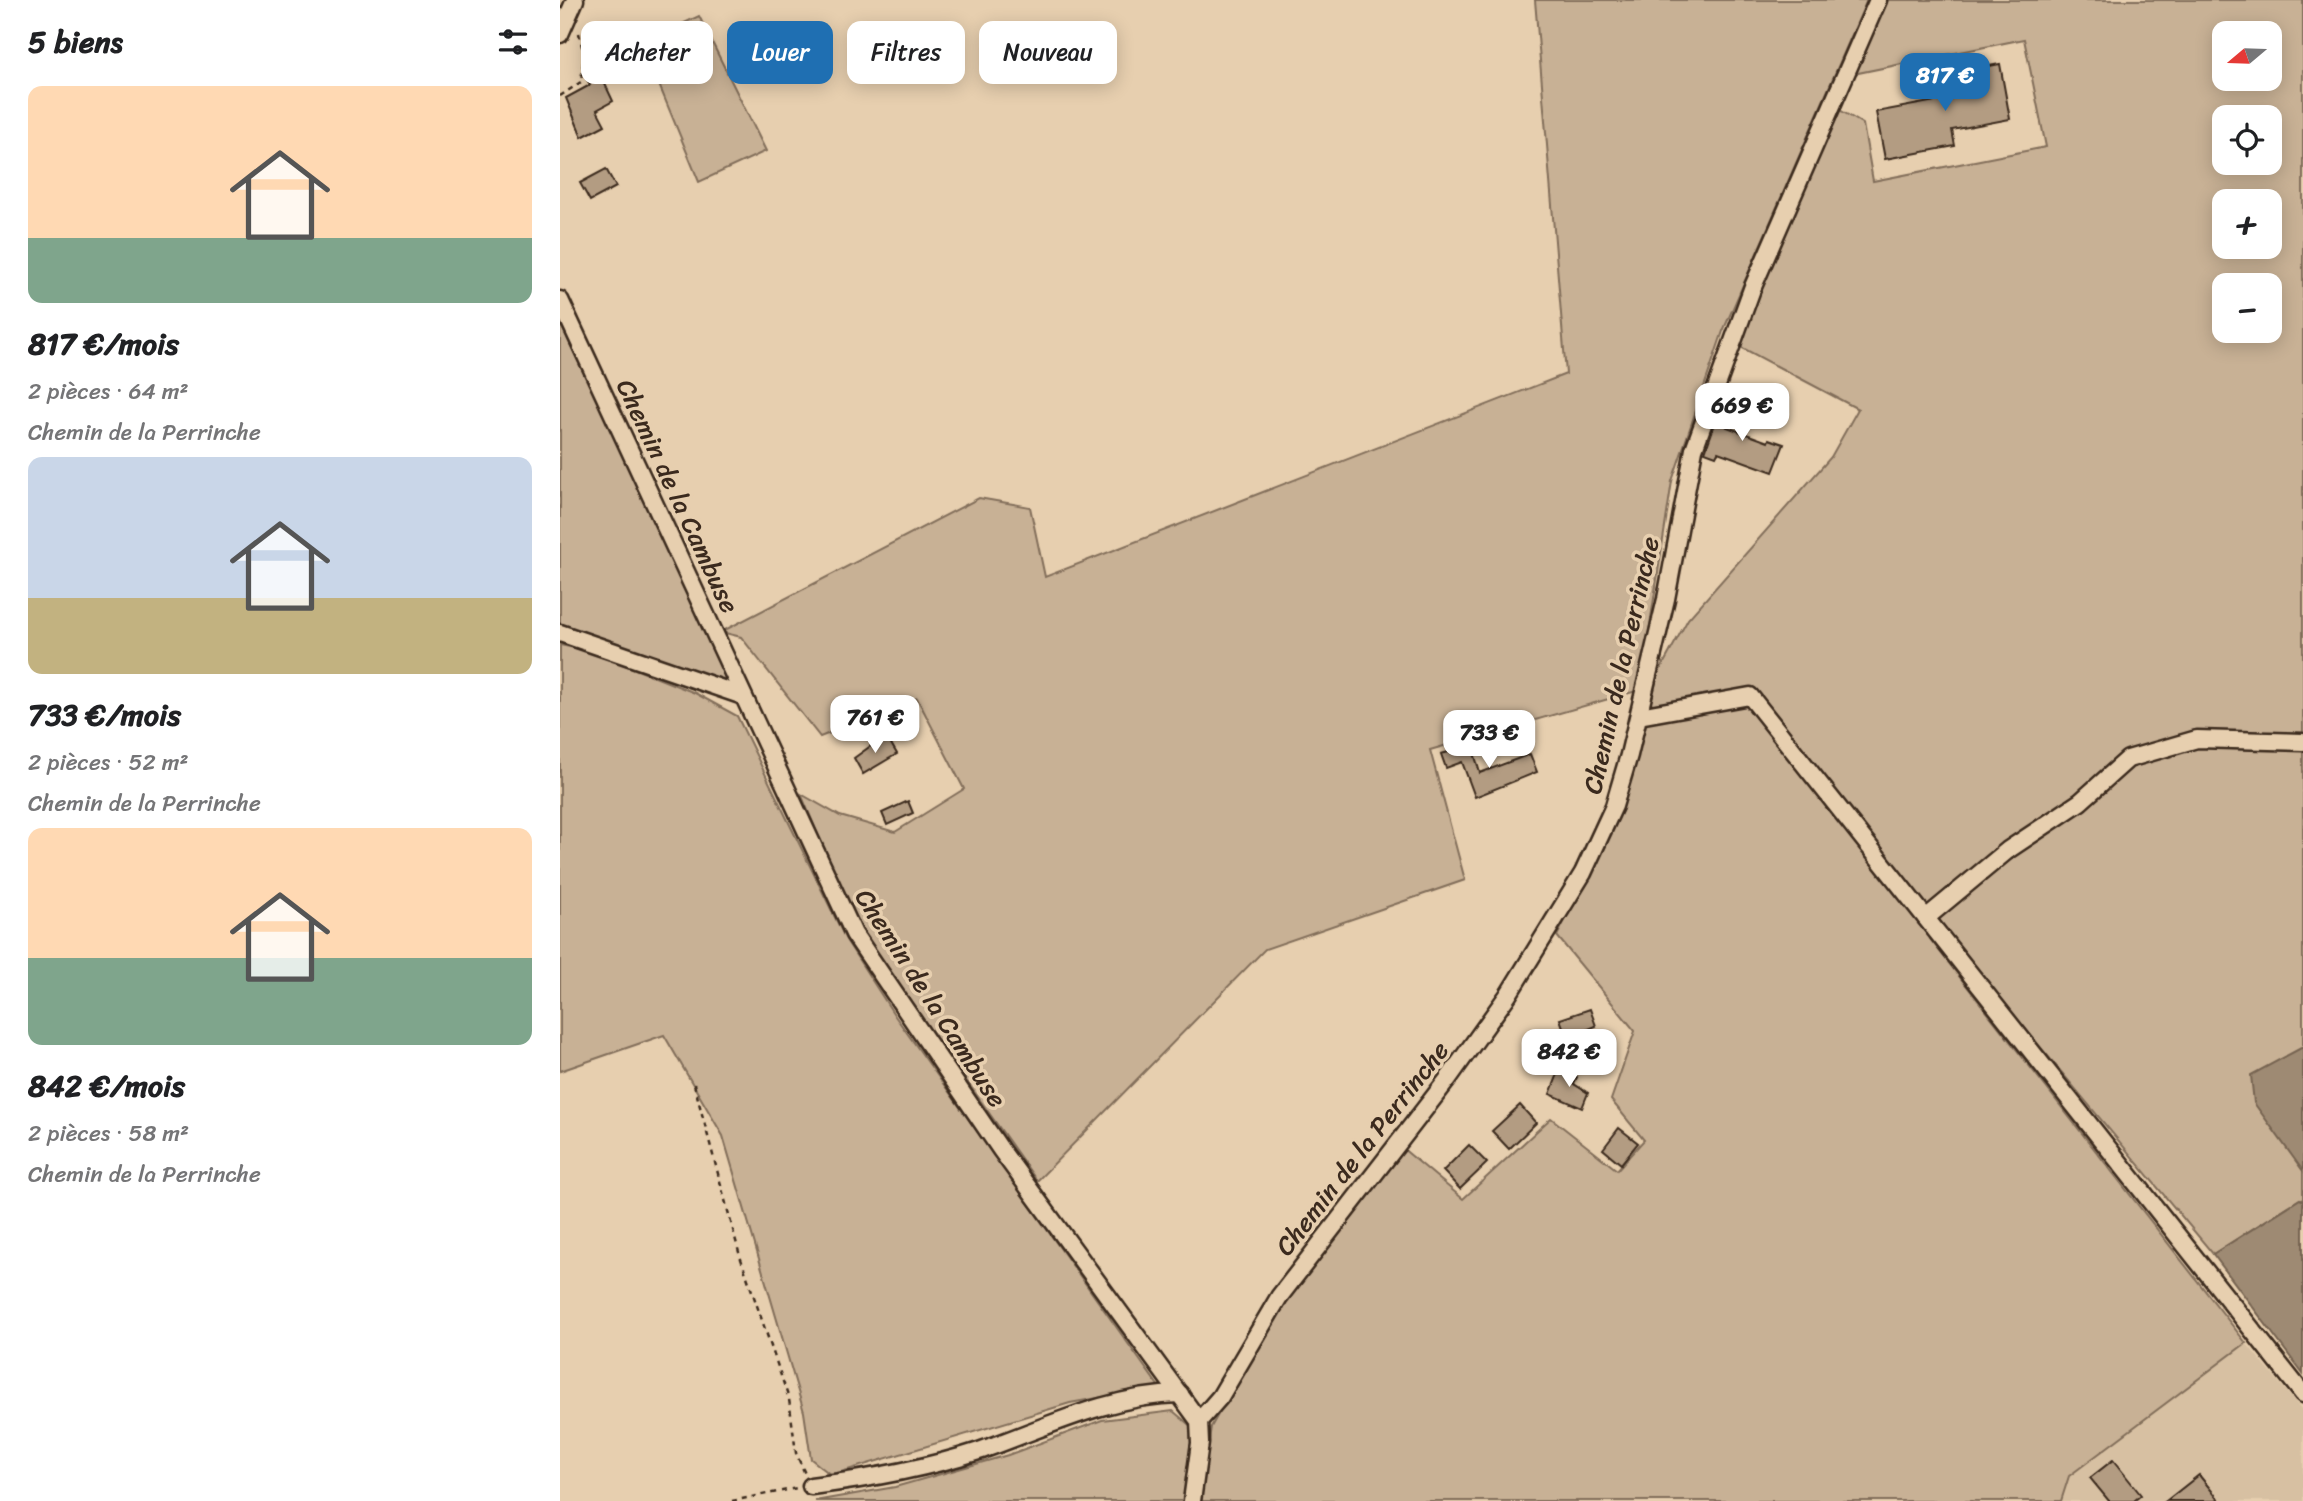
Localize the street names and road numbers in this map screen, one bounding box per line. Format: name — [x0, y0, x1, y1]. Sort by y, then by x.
street label: Chemin de la Cambuse — [603, 371, 753, 621]
street label: Chemin de la Perrinche — [1569, 532, 1673, 798]
street label: Chemin de la Cambuse — [842, 879, 1020, 1117]
street label: Chemin de la Perrinche — [1263, 1030, 1461, 1266]

